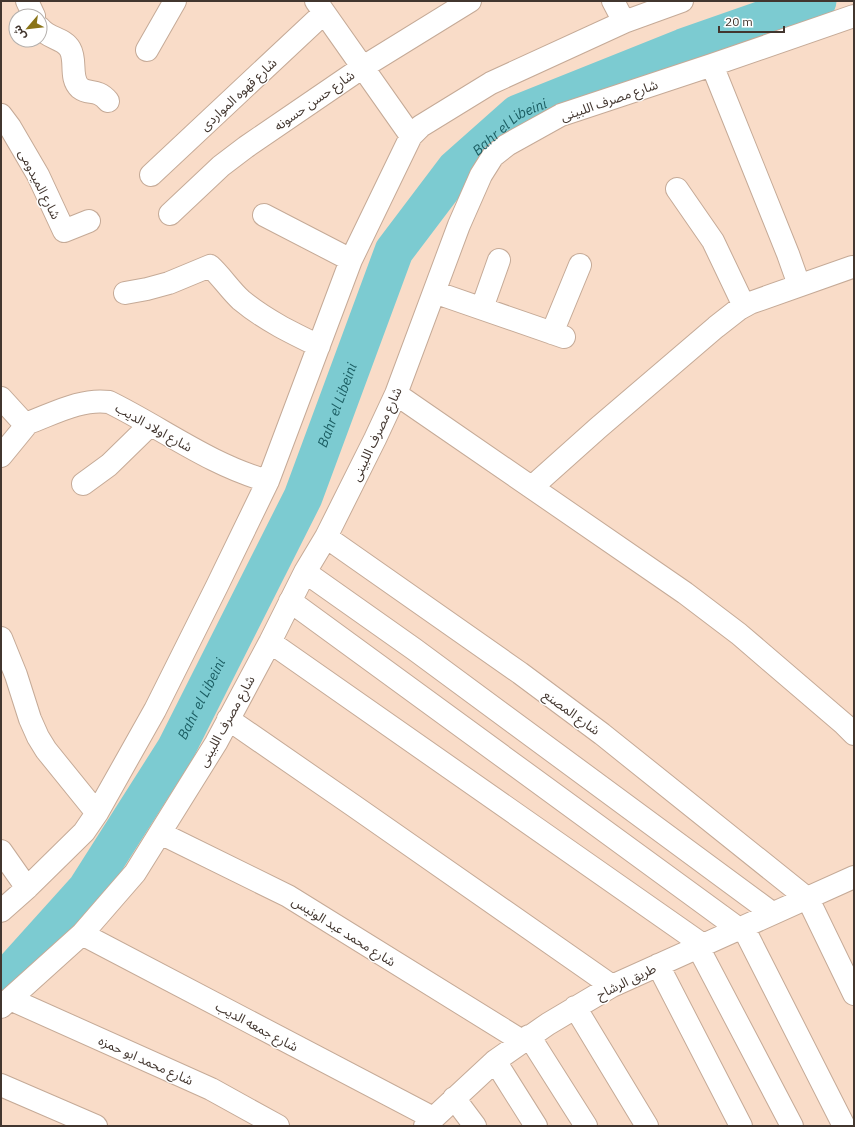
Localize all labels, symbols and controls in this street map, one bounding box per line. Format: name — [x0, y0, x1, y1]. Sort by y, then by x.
north arrow — [8, 8, 48, 48]
scale bar — [719, 8, 784, 34]
text: 20 m — [725, 14, 753, 29]
text: ش — [9, 23, 29, 43]
street label: شارع قهوه المواردى — [196, 54, 282, 136]
street label: شارع حسن حسونه — [271, 66, 359, 136]
street label: شارع مصرف اللبينى — [558, 76, 661, 127]
water label: Bahr el Libeini — [469, 94, 550, 159]
street label: شارع الميدومى — [13, 146, 64, 223]
water label: Bahr el Libeini — [313, 360, 361, 450]
street label: شارع مصرف اللبينى — [347, 384, 407, 485]
street label: شارع اولاد الديب — [111, 399, 195, 457]
water label: Bahr el Libeini — [173, 655, 229, 742]
street label: شارع مصرف اللبينى — [194, 673, 260, 771]
street label: شارع المصنع — [539, 686, 603, 740]
street label: شارع محمد عبد الونيس — [288, 893, 399, 972]
street label: طريق الرشاح — [593, 960, 660, 1005]
street label: شارع جمعه الديب — [212, 998, 301, 1057]
street label: شارع محمد ابو حمزه — [95, 1032, 196, 1091]

